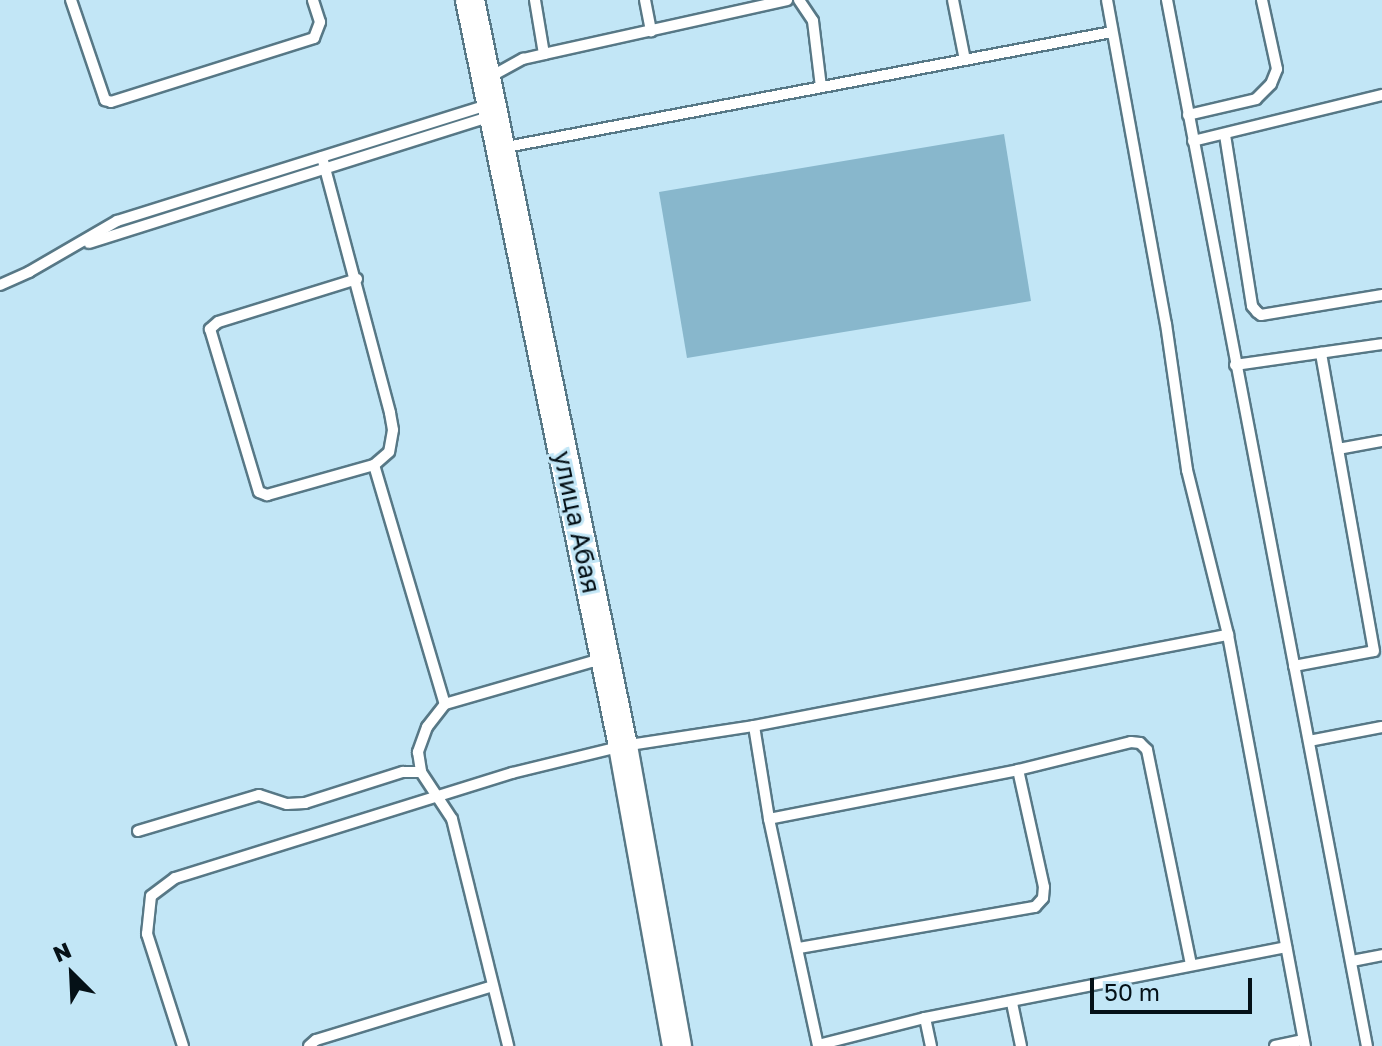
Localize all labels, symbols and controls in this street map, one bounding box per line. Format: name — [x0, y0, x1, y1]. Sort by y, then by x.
street label: улица Абая — [547, 448, 607, 596]
north arrow — [32, 934, 112, 1014]
text: N — [49, 936, 75, 967]
scale bar — [1094, 962, 1256, 1012]
text: 50 m — [1104, 977, 1160, 1006]

